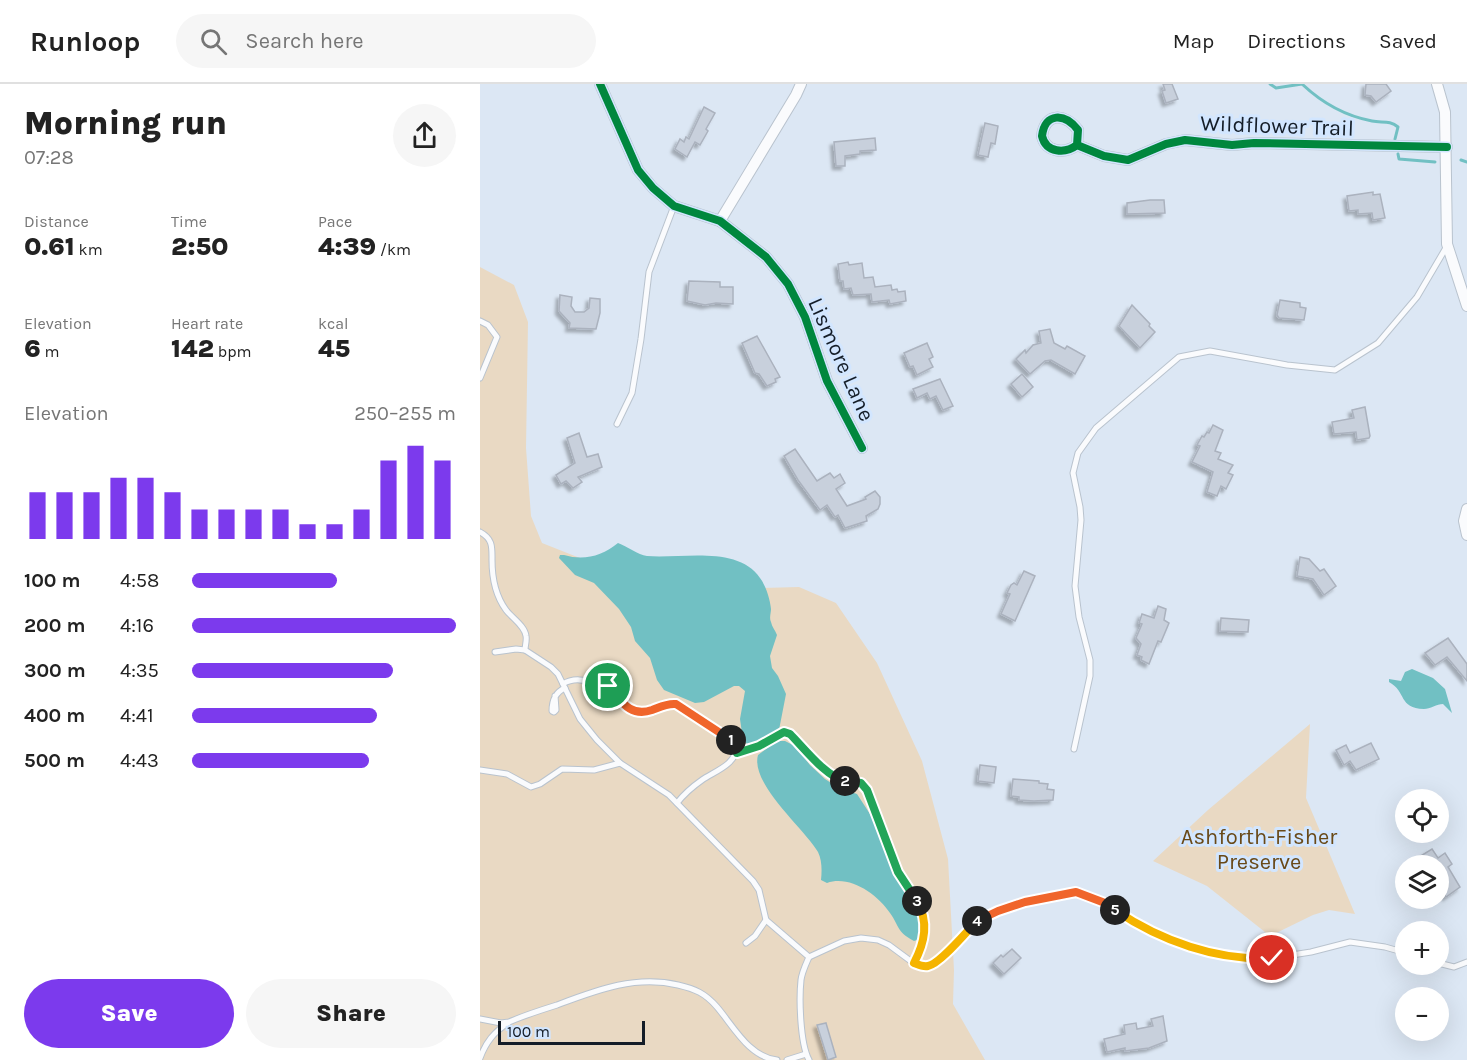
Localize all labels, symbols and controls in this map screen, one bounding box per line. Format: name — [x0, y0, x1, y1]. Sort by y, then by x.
search box — [176, 14, 596, 68]
text: Runloop — [30, 25, 140, 58]
icon: search — [197, 25, 230, 58]
text: Search here — [245, 28, 364, 54]
text: Map — [1173, 29, 1214, 53]
text: Directions — [1247, 29, 1346, 53]
text: Saved — [1379, 29, 1437, 53]
text: Morning run — [24, 104, 227, 142]
button: share — [393, 104, 456, 167]
street label: Wildflower Trail — [1200, 110, 1354, 142]
text: 07:28 — [24, 146, 74, 169]
text: Distance — [24, 212, 89, 231]
text: Time — [171, 212, 207, 231]
text: Pace — [318, 212, 352, 231]
text: 0.61 — [24, 231, 75, 262]
text: 2:50 — [171, 231, 229, 262]
text: 4:39 — [318, 231, 376, 262]
text: km — [75, 240, 103, 259]
text: /km — [376, 240, 411, 259]
street label: Lismore Lane — [802, 294, 880, 425]
text: Elevation — [24, 314, 92, 333]
text: Heart rate — [171, 314, 243, 333]
text: kcal — [318, 314, 349, 333]
text: 6 — [24, 333, 41, 364]
text: 142 — [171, 333, 214, 364]
text: 45 — [318, 333, 350, 364]
text: m — [41, 342, 60, 361]
text: bpm — [214, 342, 252, 361]
text: Elevation — [24, 402, 109, 425]
text: 250–255 m — [354, 402, 456, 425]
text: 100 m — [24, 569, 80, 592]
text: 4:58 — [120, 569, 159, 592]
text: 200 m — [24, 614, 85, 637]
text: 4:16 — [120, 614, 154, 637]
text: 300 m — [24, 659, 86, 682]
text: 4:35 — [120, 659, 159, 682]
pin — [582, 660, 633, 711]
icon: arrive — [591, 669, 624, 702]
text: 400 m — [24, 704, 85, 727]
text: 4:41 — [120, 704, 154, 727]
pin: 1 — [716, 725, 746, 755]
text: 1 — [728, 730, 734, 749]
text: 500 m — [24, 749, 85, 772]
text: 4:43 — [120, 749, 159, 772]
pin: 2 — [830, 766, 860, 796]
text: 2 — [840, 771, 850, 790]
map controls — [1395, 789, 1449, 1041]
button: locate — [1395, 789, 1449, 843]
park label: Ashforth-Fisher Preserve — [1181, 824, 1337, 875]
button: layers — [1395, 855, 1449, 909]
pin: 3 — [902, 886, 932, 916]
text: 3 — [912, 891, 922, 910]
pin: 5 — [1100, 895, 1130, 925]
text: 5 — [1110, 900, 1120, 919]
pin: 4 — [962, 906, 992, 936]
text: 4 — [972, 911, 982, 930]
button: + — [1395, 921, 1449, 975]
pin — [1246, 932, 1297, 983]
icon: check — [1255, 941, 1288, 974]
button: Save — [24, 979, 234, 1048]
button: Share — [246, 979, 456, 1048]
button: − — [1395, 987, 1449, 1041]
scale bar — [498, 1018, 645, 1046]
text: 100 m — [507, 1022, 550, 1041]

